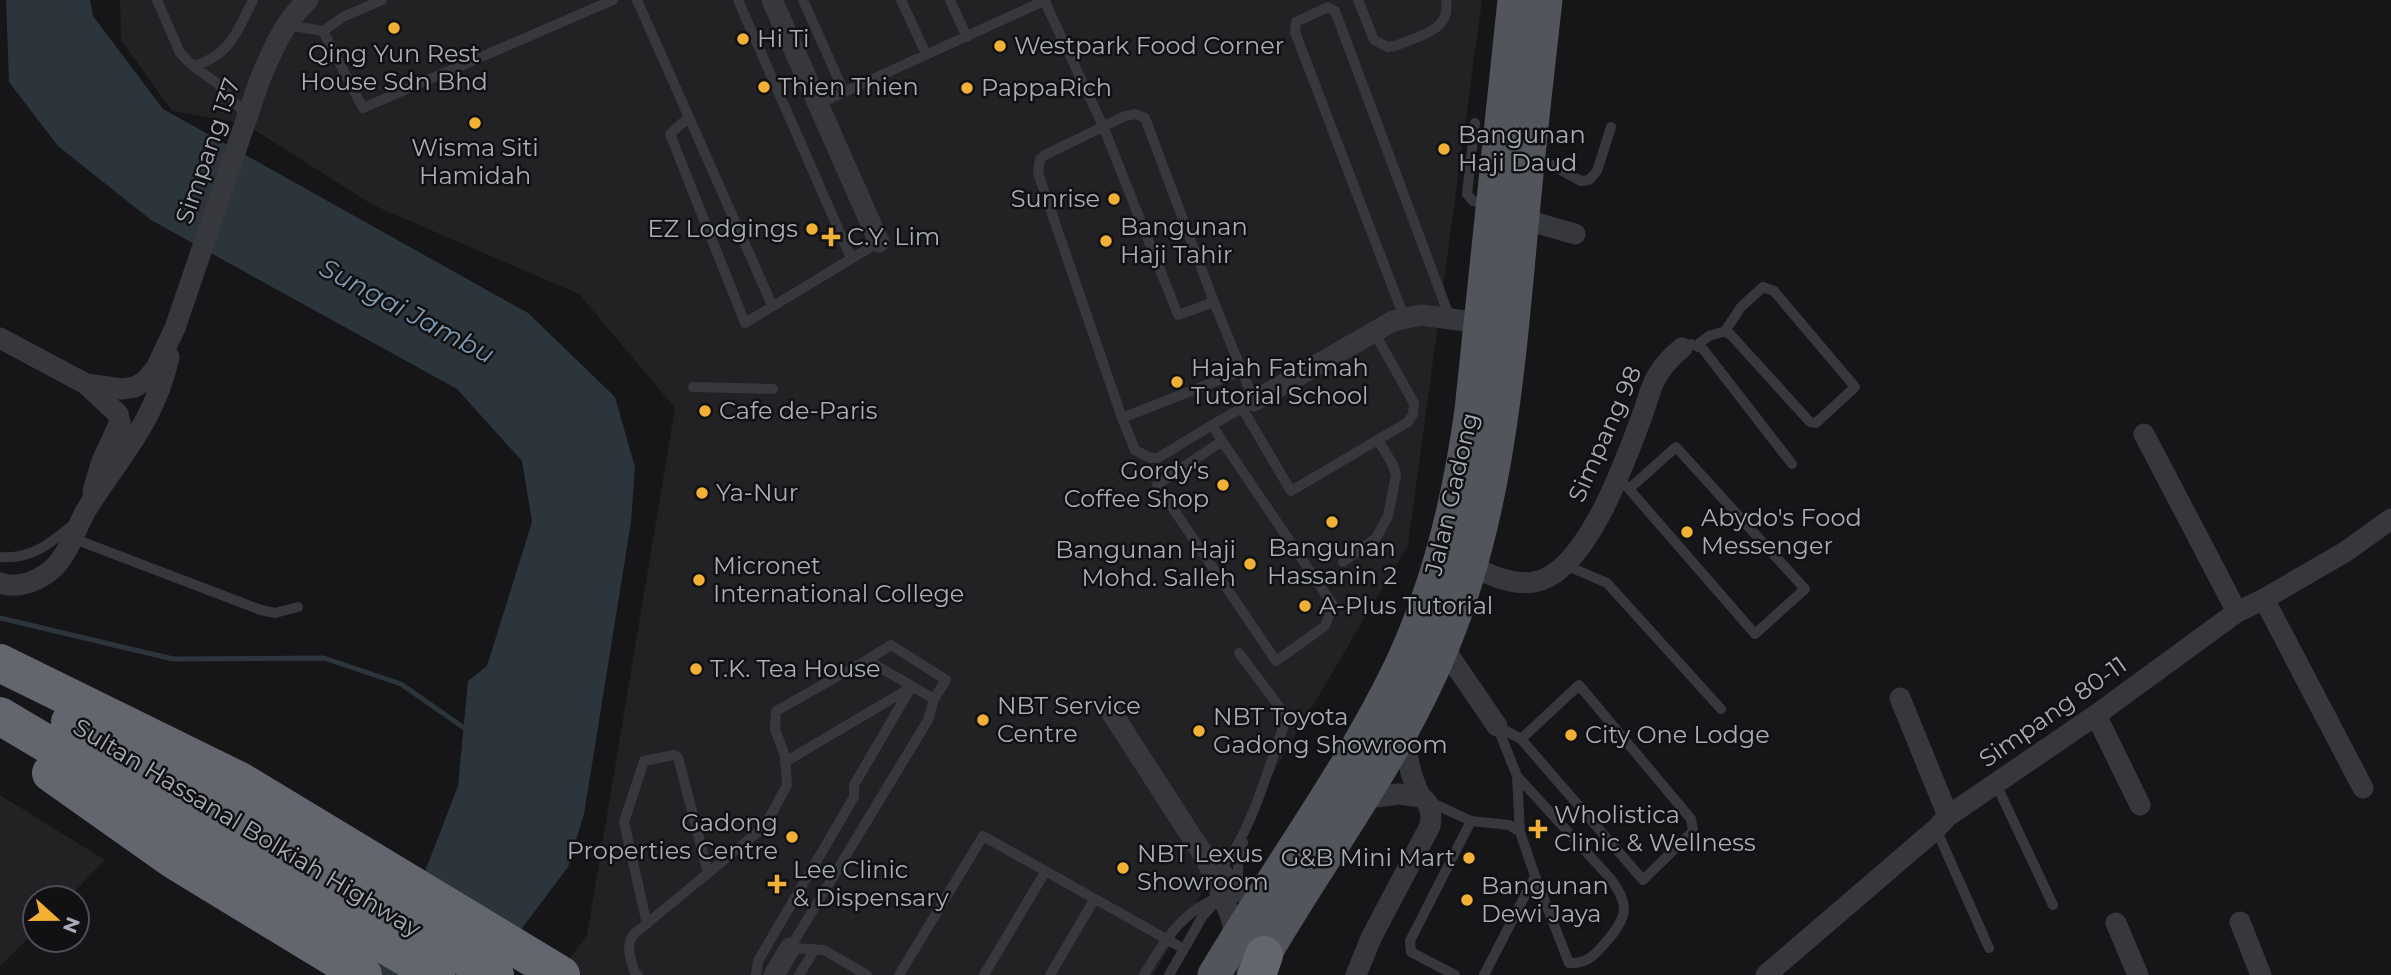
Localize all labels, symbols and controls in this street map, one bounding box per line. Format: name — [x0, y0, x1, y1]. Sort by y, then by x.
marker: Qing Yun Rest House Sdn Bhd — [386, 20, 402, 36]
place label: Hi Ti — [757, 24, 810, 53]
marker: Hi Ti — [735, 31, 751, 47]
place label: Westpark Food Corner — [1014, 31, 1284, 60]
marker: Westpark Food Corner — [992, 38, 1008, 54]
place label: Qing Yun Rest House Sdn Bhd — [300, 39, 488, 96]
place label: Thien Thien — [778, 72, 919, 101]
place label: PappaRich — [981, 73, 1112, 102]
street label: Simpang 137 — [169, 74, 246, 227]
marker: Thien Thien — [756, 79, 772, 95]
marker: PappaRich — [959, 80, 975, 96]
marker: Wisma Siti Hamidah — [467, 115, 483, 131]
place label: Bangunan Haji Daud — [1458, 120, 1586, 177]
place label: Wisma Siti Hamidah — [411, 133, 539, 190]
marker: Bangunan Haji Daud — [1436, 141, 1452, 157]
place label: Sunrise — [1011, 184, 1100, 213]
marker: Sunrise — [1106, 191, 1122, 207]
place label: Bangunan Haji Tahir — [1120, 212, 1248, 269]
place label: EZ Lodgings — [647, 214, 798, 243]
marker: EZ Lodgings — [804, 221, 820, 237]
place label: C.Y. Lim — [847, 222, 940, 251]
marker: C.Y. Lim — [821, 227, 841, 247]
marker: Bangunan Haji Tahir — [1098, 233, 1114, 249]
water label: Sungai Jambu — [314, 251, 500, 371]
place label: Hajah Fatimah Tutorial School — [1191, 353, 1369, 410]
street label: Simpang 98 — [1562, 361, 1647, 506]
marker: Hajah Fatimah Tutorial School — [1169, 374, 1185, 390]
place label: Cafe de-Paris — [719, 396, 878, 425]
marker: Cafe de-Paris — [697, 403, 713, 419]
street label: Jalan Gadong — [1418, 410, 1484, 579]
place label: Gordy's Coffee Shop — [1064, 456, 1209, 513]
marker: Gordy's Coffee Shop — [1215, 477, 1231, 493]
place label: Ya-Nur — [716, 478, 798, 507]
marker: Ya-Nur — [694, 485, 710, 501]
place label: Abydo's Food Messenger — [1701, 503, 1862, 560]
marker: Bangunan Hassanin 2 — [1324, 514, 1340, 530]
marker: Abydo's Food Messenger — [1679, 524, 1695, 540]
place label: Bangunan Hassanin 2 — [1267, 533, 1397, 590]
place label: Bangunan Haji Mohd. Salleh — [1055, 535, 1236, 592]
place label: Micronet International College — [713, 551, 964, 608]
marker: Bangunan Haji Mohd. Salleh — [1242, 556, 1258, 572]
marker: Micronet International College — [691, 572, 707, 588]
place label: A-Plus Tutorial — [1319, 591, 1493, 620]
marker: A-Plus Tutorial — [1297, 598, 1313, 614]
street label: Simpang 80-11 — [1973, 650, 2132, 773]
place label: T.K. Tea House — [710, 654, 881, 683]
marker: T.K. Tea House — [688, 661, 704, 677]
place label: NBT Service Centre — [997, 691, 1141, 748]
place label: NBT Toyota Gadong Showroom — [1213, 702, 1448, 759]
street label: Sultan Hassanal Bolkiah Highway — [68, 712, 426, 943]
marker: NBT Service Centre — [975, 712, 991, 728]
place label: City One Lodge — [1585, 720, 1770, 749]
marker: NBT Toyota Gadong Showroom — [1191, 723, 1207, 739]
marker: City One Lodge — [1563, 727, 1579, 743]
place label: Wholistica Clinic & Wellness — [1554, 800, 1756, 857]
place label: Gadong Properties Centre — [567, 808, 778, 865]
marker: Wholistica Clinic & Wellness — [1528, 819, 1548, 839]
marker: Gadong Properties Centre — [784, 829, 800, 845]
place label: NBT Lexus Showroom — [1137, 839, 1269, 896]
place label: G&B Mini Mart — [1281, 843, 1455, 872]
marker: G&B Mini Mart — [1461, 850, 1477, 866]
place label: Lee Clinic & Dispensary — [793, 855, 949, 912]
marker: NBT Lexus Showroom — [1115, 860, 1131, 876]
place label: Bangunan Dewi Jaya — [1481, 871, 1609, 928]
marker: Lee Clinic & Dispensary — [767, 874, 787, 894]
north arrow — [21, 884, 91, 954]
marker: Bangunan Dewi Jaya — [1459, 892, 1475, 908]
text: N — [58, 914, 85, 936]

